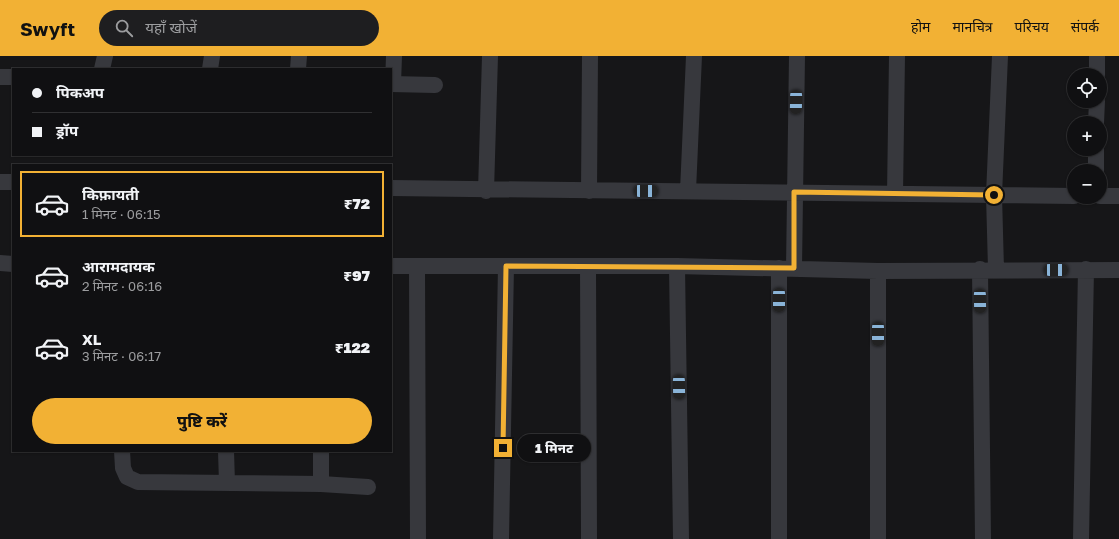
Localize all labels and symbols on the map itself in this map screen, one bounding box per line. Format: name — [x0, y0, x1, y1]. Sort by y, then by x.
car — [790, 90, 802, 114]
car — [634, 185, 658, 197]
route start — [985, 186, 1003, 204]
car — [1044, 264, 1068, 276]
car — [773, 288, 785, 312]
car — [974, 289, 986, 313]
car — [872, 322, 884, 346]
car — [673, 375, 685, 399]
callout: 1 मिनट — [517, 434, 591, 462]
route end — [494, 439, 512, 457]

